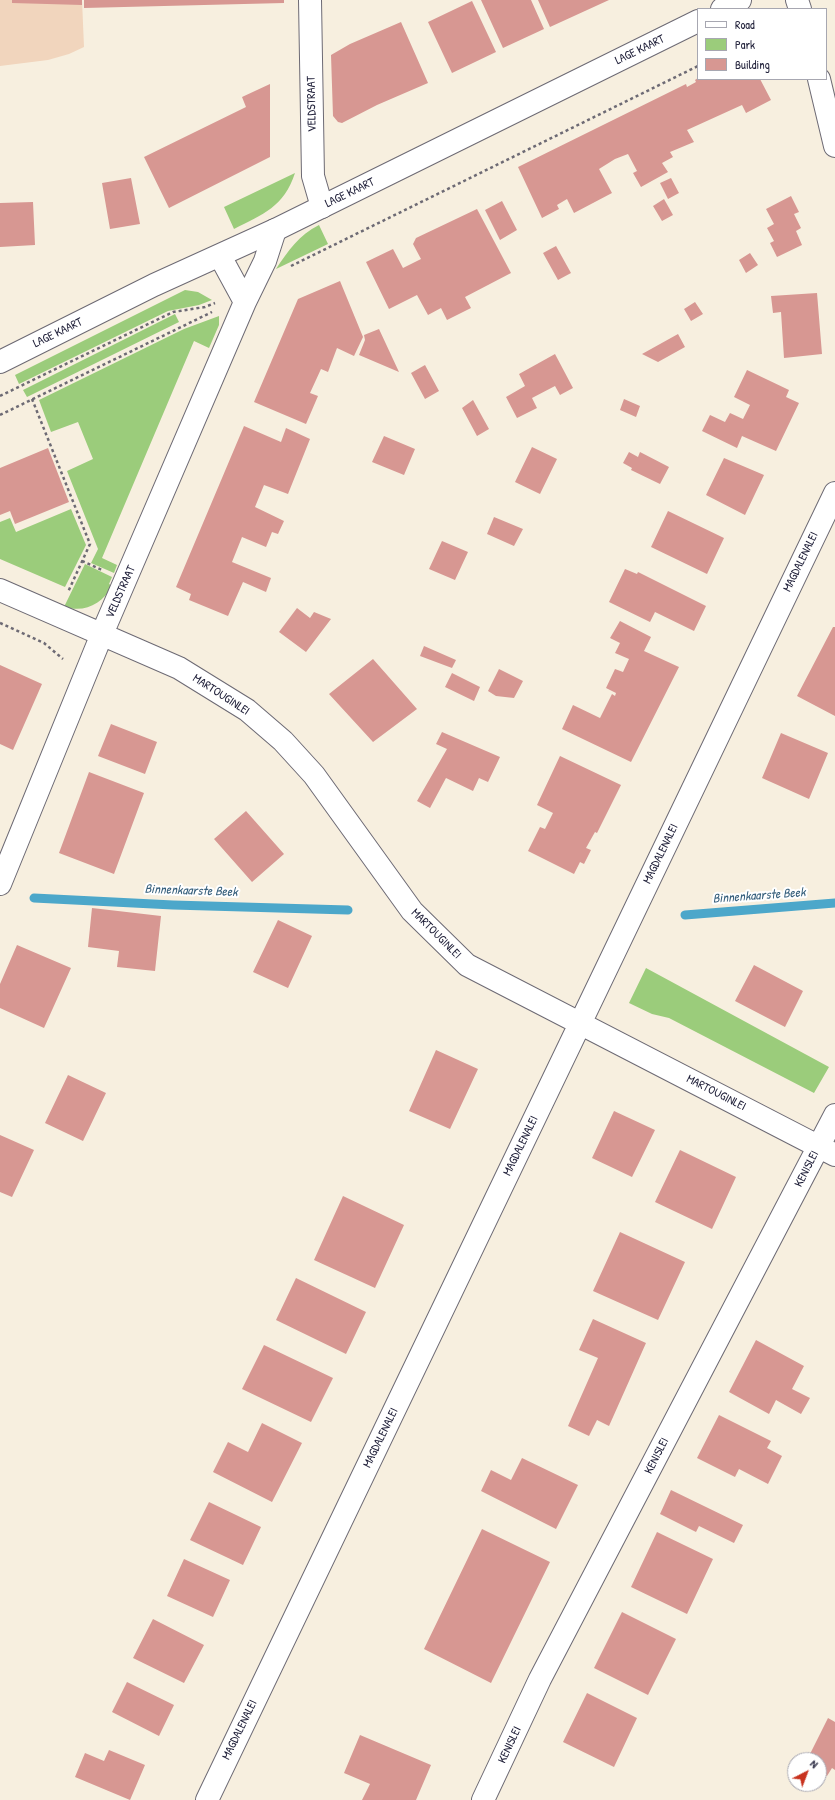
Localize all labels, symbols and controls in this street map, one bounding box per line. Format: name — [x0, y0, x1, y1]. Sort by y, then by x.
legend — [697, 8, 827, 80]
text: Road — [735, 16, 755, 33]
street label: LAGE KAART — [613, 32, 667, 68]
text: Park — [735, 36, 755, 53]
text: Building — [735, 56, 770, 73]
street label: VELDSTRAAT — [304, 76, 320, 132]
street label: LAGE KAART — [323, 175, 377, 211]
street label: LAGE KAART — [31, 315, 85, 351]
street label: MAGDALENALEI — [780, 530, 822, 594]
street label: VELDSTRAAT — [103, 563, 139, 621]
street label: MARTOUGINLEI — [190, 671, 252, 719]
street label: MAGDALENALEI — [640, 822, 682, 886]
water label: Binnenkaarste Beek — [144, 882, 238, 900]
water label: Binnenkaarste Beek — [712, 885, 806, 907]
street label: MARTOUGINLEI — [408, 906, 464, 962]
street label: MARTOUGINLEI — [684, 1072, 748, 1114]
street label: MAGDALENALEI — [500, 1114, 542, 1178]
street label: KENISLEI — [792, 1148, 822, 1190]
street label: MAGDALENALEI — [360, 1406, 402, 1470]
street label: KENISLEI — [642, 1435, 672, 1477]
street label: MAGDALENALEI — [219, 1698, 261, 1762]
street label: KENISLEI — [495, 1724, 525, 1766]
north arrow — [787, 1752, 827, 1792]
text: N — [807, 1757, 821, 1771]

